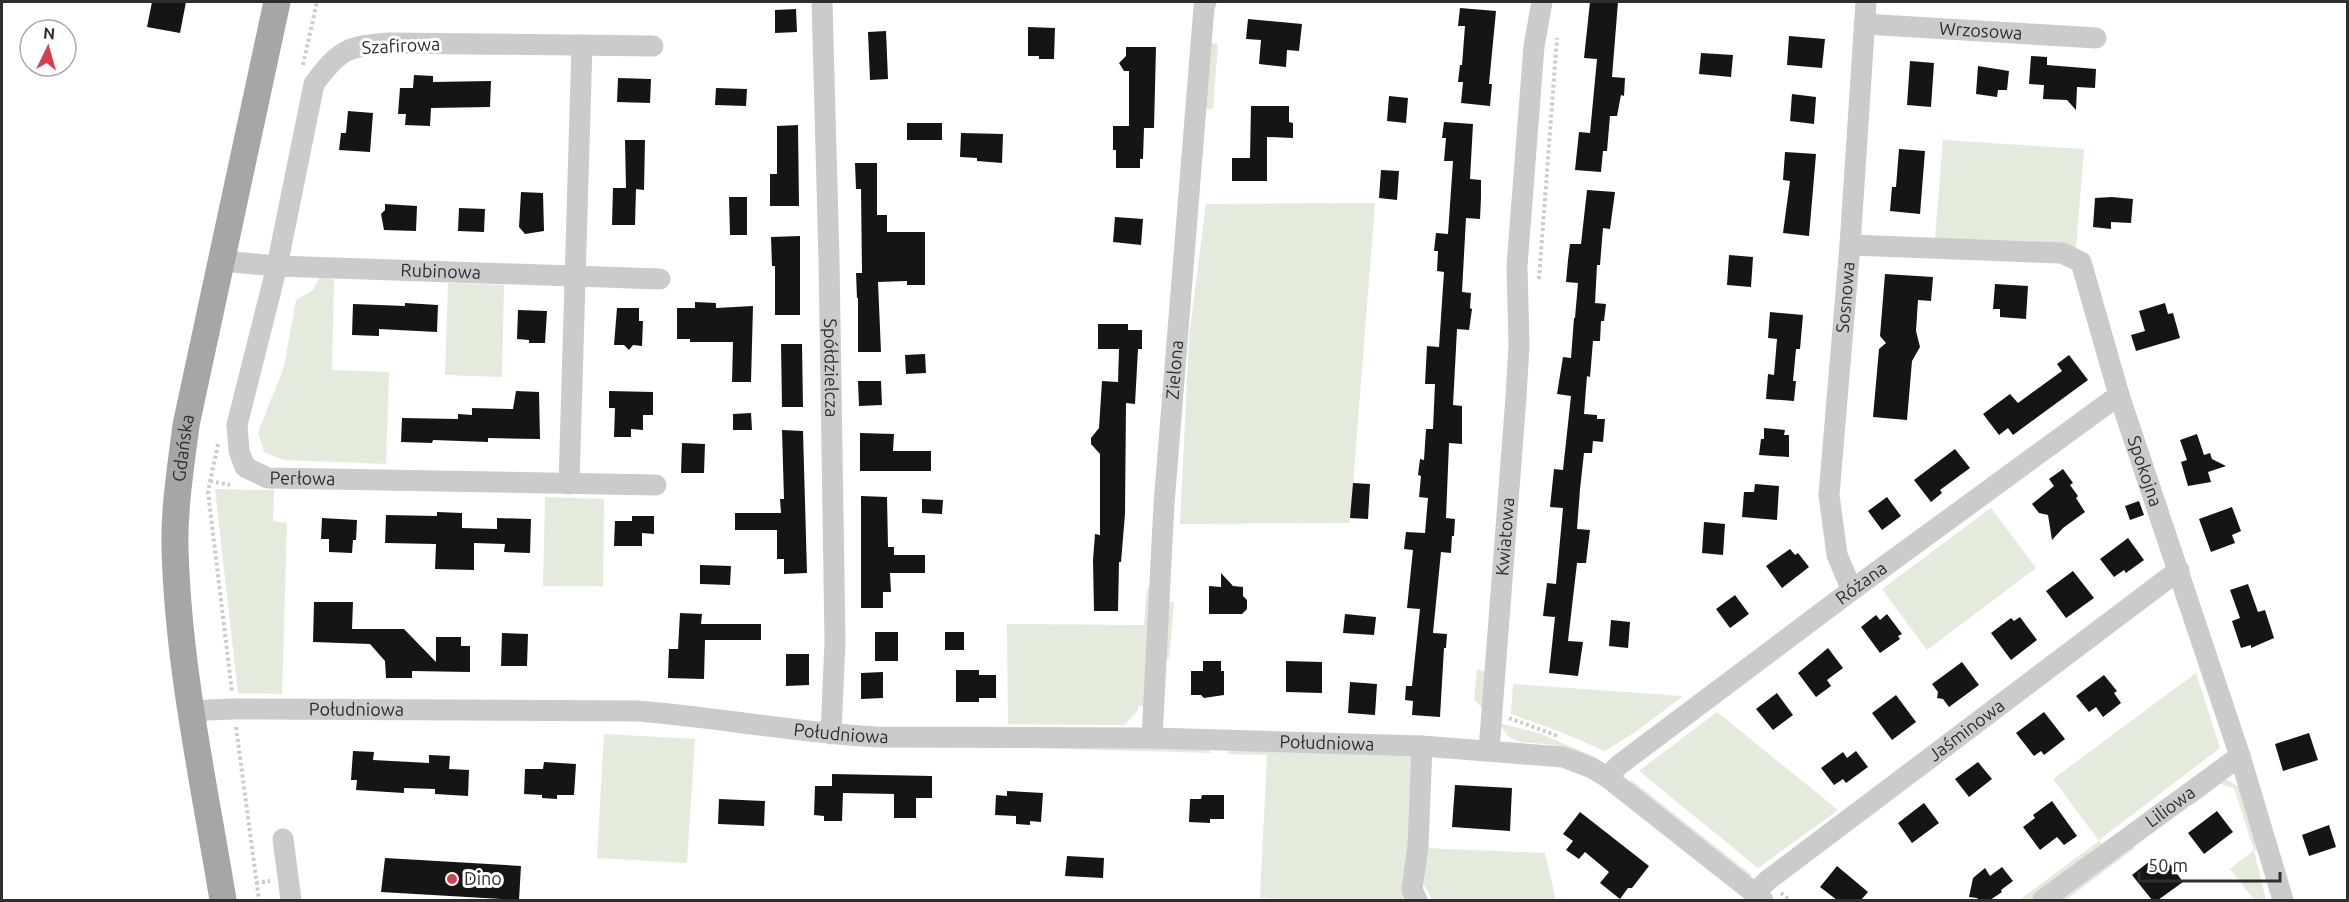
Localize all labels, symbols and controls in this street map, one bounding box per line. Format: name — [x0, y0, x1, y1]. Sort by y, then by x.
north arrow — [18, 18, 78, 78]
street label: Wrzosowa — [1939, 18, 2023, 43]
text: N — [43, 24, 56, 43]
street label: Szafirowa — [361, 33, 441, 57]
street label: Rubinowa — [400, 259, 481, 282]
street label: Sosnowa — [1832, 261, 1858, 334]
street label: Spółdzielcza — [821, 318, 842, 418]
street label: Zielona — [1161, 339, 1186, 400]
street label: Gdańska — [168, 412, 197, 483]
street label: Spokojna — [2124, 433, 2167, 509]
street label: Perłowa — [269, 467, 336, 488]
street label: Kwiatowa — [1491, 497, 1517, 577]
street label: Różana — [1831, 557, 1890, 608]
street label: Jaśminowa — [1924, 695, 2008, 765]
street label: Południowa — [309, 698, 404, 719]
street label: Południowa — [793, 719, 889, 746]
street label: Południowa — [1279, 731, 1375, 754]
street label: Liliowa — [2141, 781, 2199, 831]
scale bar — [2139, 845, 2280, 883]
text: 50 m — [2148, 855, 2188, 875]
place label: Dino — [464, 868, 502, 888]
marker: Dino — [445, 872, 459, 886]

